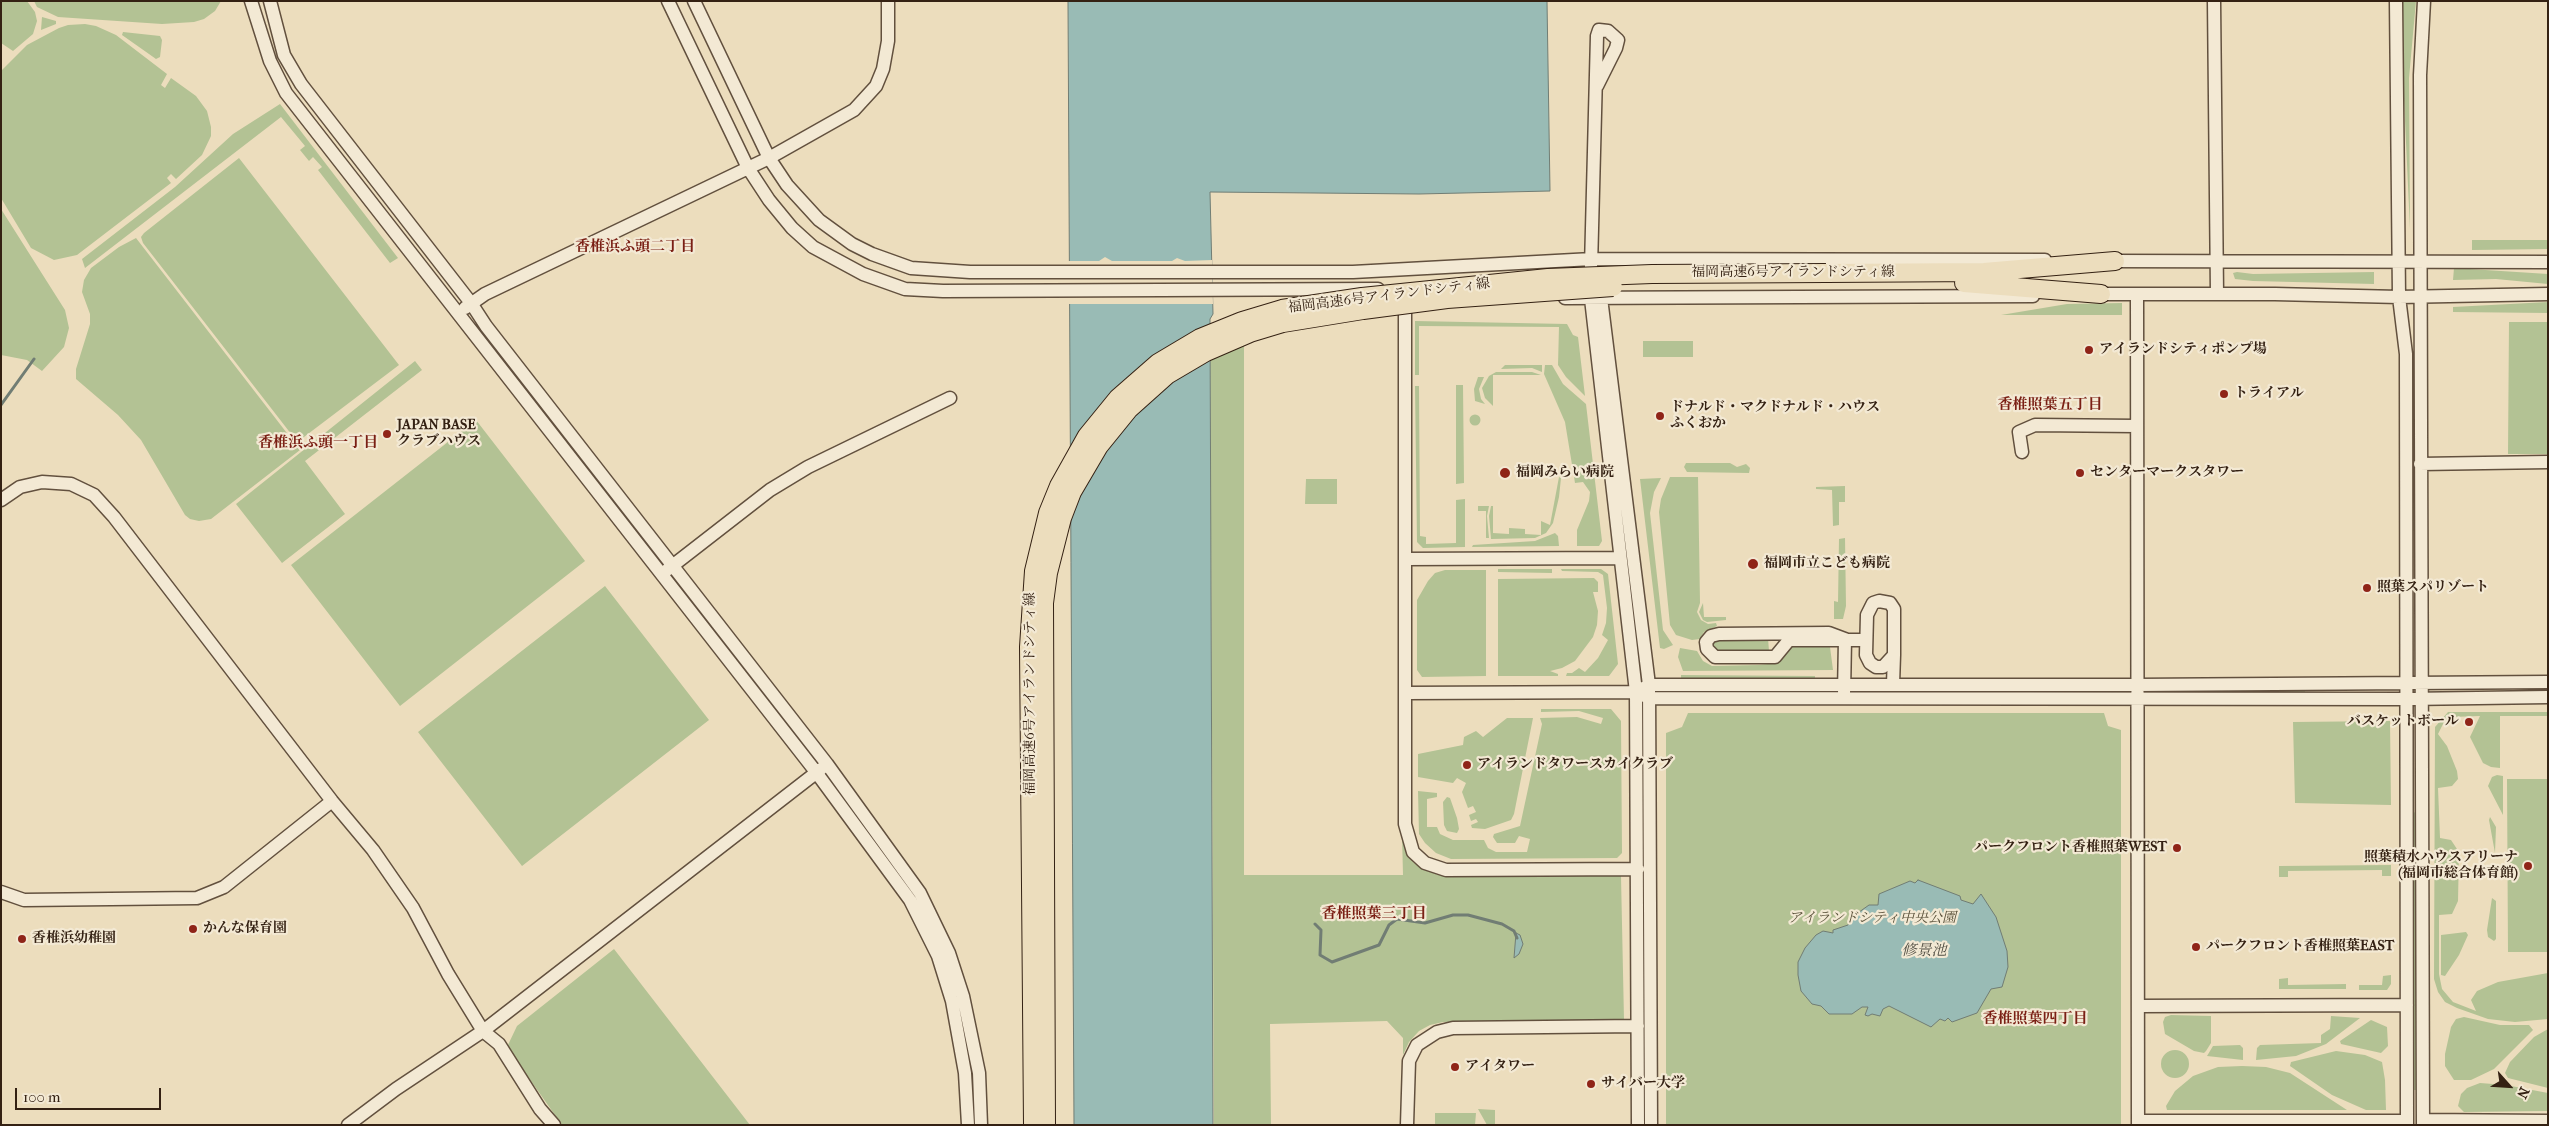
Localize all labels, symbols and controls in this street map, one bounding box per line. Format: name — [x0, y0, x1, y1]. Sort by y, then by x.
district label: 香椎浜ふ頭二丁目 — [575, 238, 695, 256]
street label: 福岡高速6号アイランドシティ線 — [1691, 265, 1895, 281]
street label: 福岡高速6号アイランドシティ線 — [1287, 275, 1491, 317]
place label: アイランドシティポンプ場 — [2099, 342, 2267, 358]
marker: アイランドシティポンプ場 — [2083, 344, 2095, 356]
place label: トライアル — [2234, 386, 2304, 402]
marker: トライアル — [2218, 388, 2230, 400]
district label: 香椎照葉五丁目 — [1998, 396, 2102, 414]
place label: ドナルド・マクドナルド・ハウス ふくおか — [1670, 400, 1880, 432]
marker: ドナルド・マクドナルド・ハウス ふくおか — [1654, 410, 1666, 422]
place label: JAPAN BASE クラブハウス — [397, 418, 481, 451]
marker: JAPAN BASE クラブハウス — [381, 428, 393, 440]
district label: 香椎浜ふ頭一丁目 — [258, 434, 378, 452]
place label: 福岡みらい病院 — [1516, 465, 1614, 481]
place label: センターマークスタワー — [2090, 465, 2244, 481]
marker: 福岡みらい病院 — [1498, 466, 1512, 480]
marker: センターマークスタワー — [2074, 467, 2086, 479]
place label: 福岡市立こども病院 — [1764, 556, 1890, 572]
marker: 福岡市立こども病院 — [1746, 557, 1760, 571]
place label: 照葉スパリゾート — [2377, 580, 2489, 596]
marker: 照葉スパリゾート — [2361, 582, 2373, 594]
street label: 福岡高速6号アイランドシティ線 — [1023, 592, 1039, 796]
place label: バスケットボール — [2347, 714, 2459, 730]
marker: バスケットボール — [2463, 716, 2475, 728]
place label: アイランドタワースカイクラブ — [1477, 757, 1673, 773]
marker: アイランドタワースカイクラブ — [1461, 759, 1473, 771]
place label: パークフロント香椎照葉WEST — [1974, 840, 2167, 856]
marker: パークフロント香椎照葉WEST — [2171, 842, 2183, 854]
place label: 照葉積水ハウスアリーナ (福岡市総合体育館) — [2364, 850, 2518, 882]
marker: 照葉積水ハウスアリーナ (福岡市総合体育館) — [2522, 860, 2534, 872]
district label: 香椎照葉三丁目 — [1322, 905, 1426, 923]
park label: アイランドシティ中央公園 — [1788, 911, 1956, 927]
place label: かんな保育園 — [203, 921, 287, 937]
marker: かんな保育園 — [187, 923, 199, 935]
place label: 香椎浜幼稚園 — [32, 931, 116, 947]
marker: 香椎浜幼稚園 — [16, 933, 28, 945]
place label: パークフロント香椎照葉EAST — [2206, 939, 2394, 955]
marker: パークフロント香椎照葉EAST — [2190, 941, 2202, 953]
water label: 修景池 — [1902, 942, 1946, 960]
district label: 香椎照葉四丁目 — [1983, 1010, 2087, 1028]
place label: アイタワー — [1465, 1059, 1535, 1075]
marker: アイタワー — [1449, 1061, 1461, 1073]
north arrow — [2484, 1061, 2534, 1111]
place label: サイバー大学 — [1601, 1076, 1685, 1092]
scale bar — [18, 1078, 164, 1110]
marker: サイバー大学 — [1585, 1078, 1597, 1090]
text: N — [2513, 1084, 2533, 1101]
text: 100 m — [23, 1088, 61, 1106]

